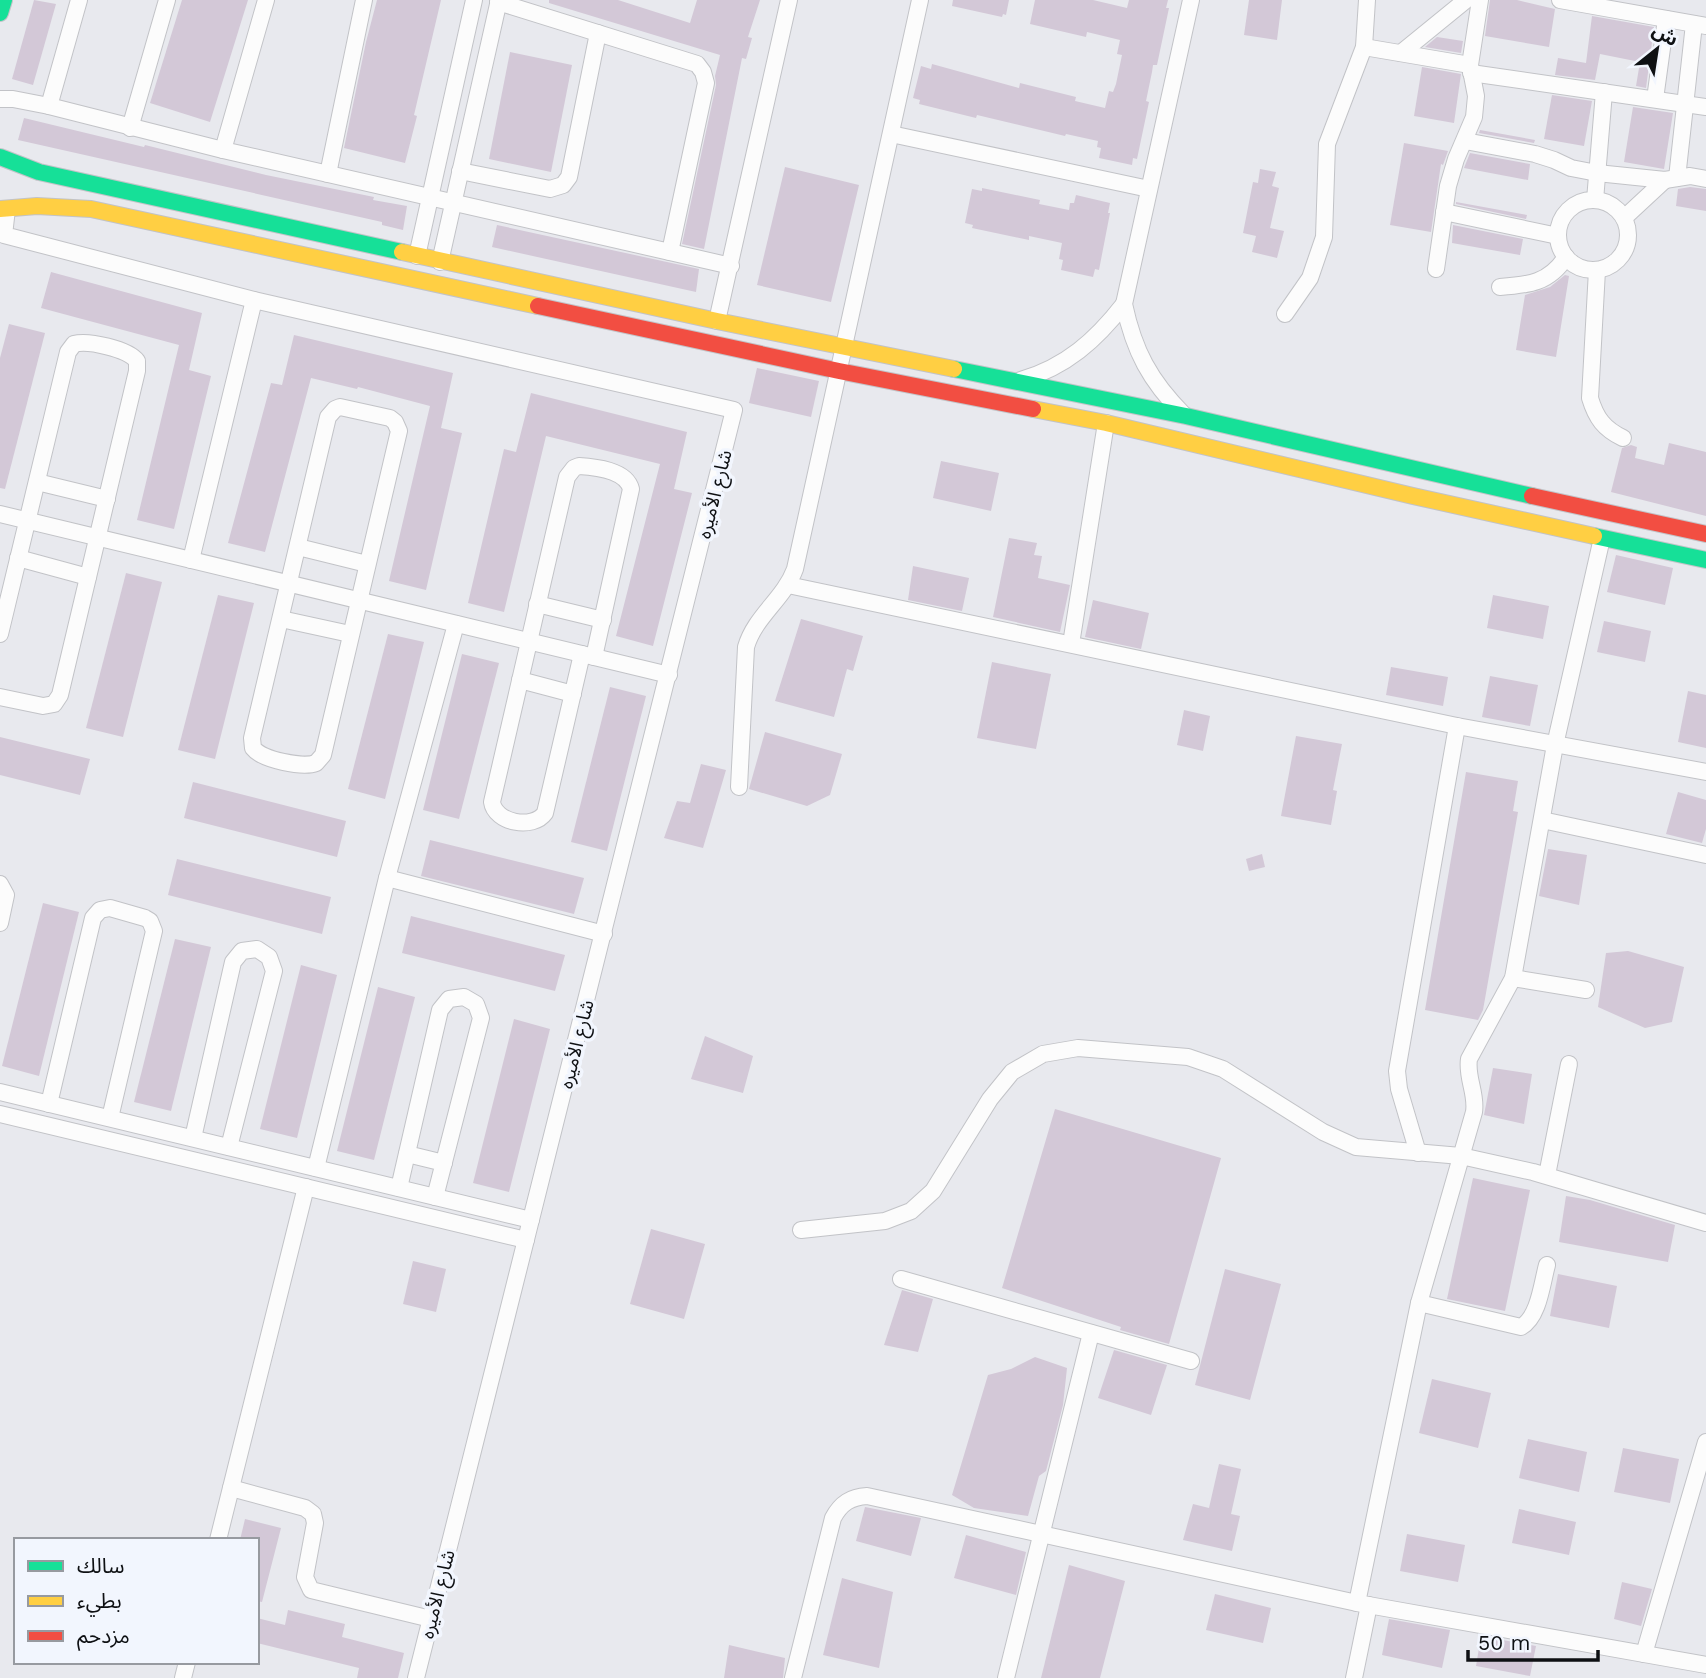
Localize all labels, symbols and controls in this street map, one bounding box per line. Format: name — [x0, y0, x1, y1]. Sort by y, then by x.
north arrow — [1622, 14, 1692, 84]
text: ش — [1648, 18, 1682, 51]
street label: شارع الأميره — [692, 447, 739, 541]
street label: شارع الأميره — [554, 997, 601, 1091]
legend — [14, 1538, 259, 1664]
street label: شارع الأميره — [415, 1547, 462, 1641]
text: سالك — [77, 1553, 124, 1578]
text: بطيء — [77, 1588, 122, 1617]
scale bar — [1468, 1618, 1598, 1662]
text: مزدحم — [77, 1623, 130, 1651]
text: 50 m — [1478, 1630, 1530, 1655]

